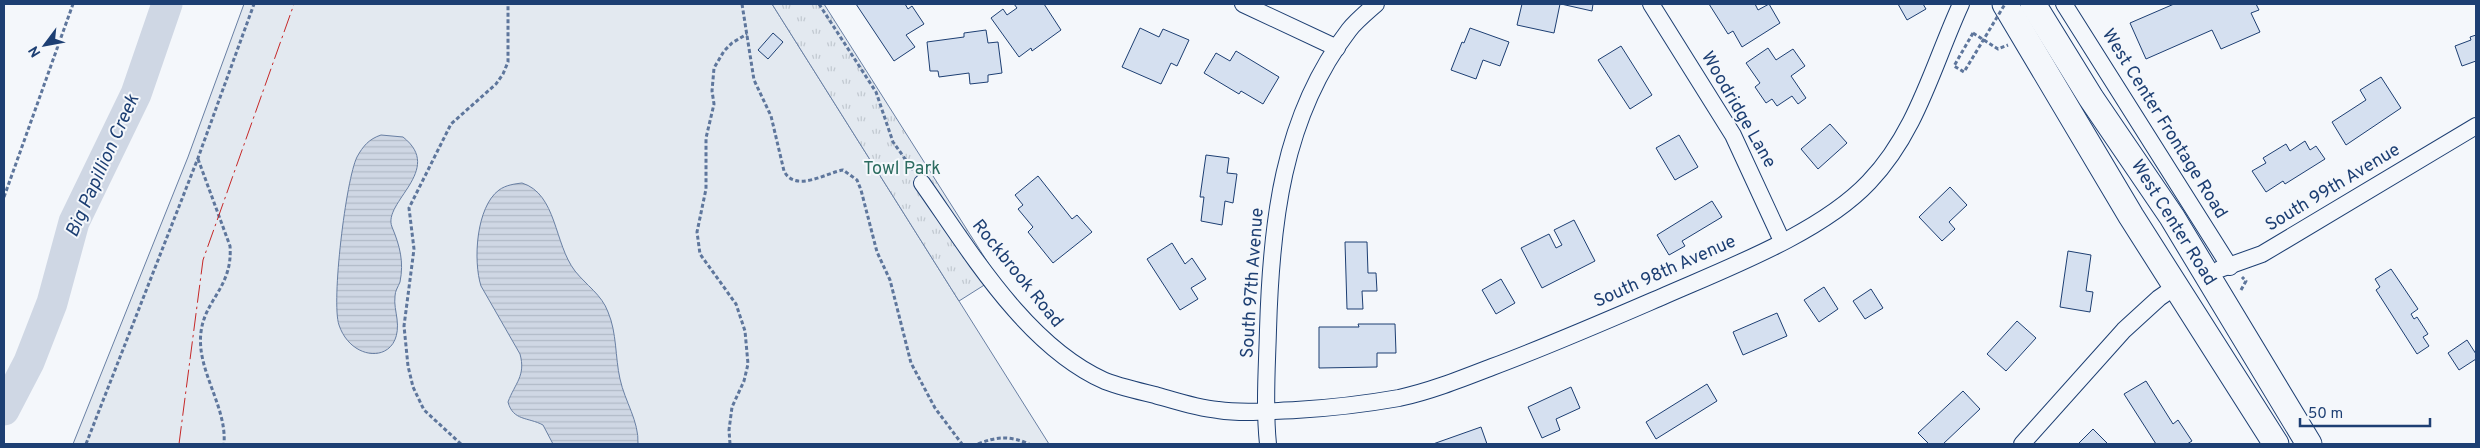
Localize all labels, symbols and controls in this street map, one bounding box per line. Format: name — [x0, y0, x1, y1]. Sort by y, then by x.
north arrow — [20, 20, 70, 70]
street label: West Center Frontage Road — [2096, 25, 2232, 223]
text: N — [25, 42, 45, 60]
street label: Woodridge Lane — [1695, 48, 1781, 172]
water label: Big Papillion Creek — [61, 90, 145, 241]
street label: South 99th Avenue — [2261, 139, 2405, 237]
street label: West Center Road — [2125, 156, 2221, 290]
park label: Towl Park — [863, 158, 941, 181]
street label: South 97th Avenue — [1236, 207, 1270, 359]
street label: Rockbrook Road — [966, 215, 1068, 333]
street label: South 98th Avenue — [1590, 230, 1740, 314]
scale bar — [2300, 396, 2430, 428]
text: 50 m — [2308, 405, 2343, 424]

